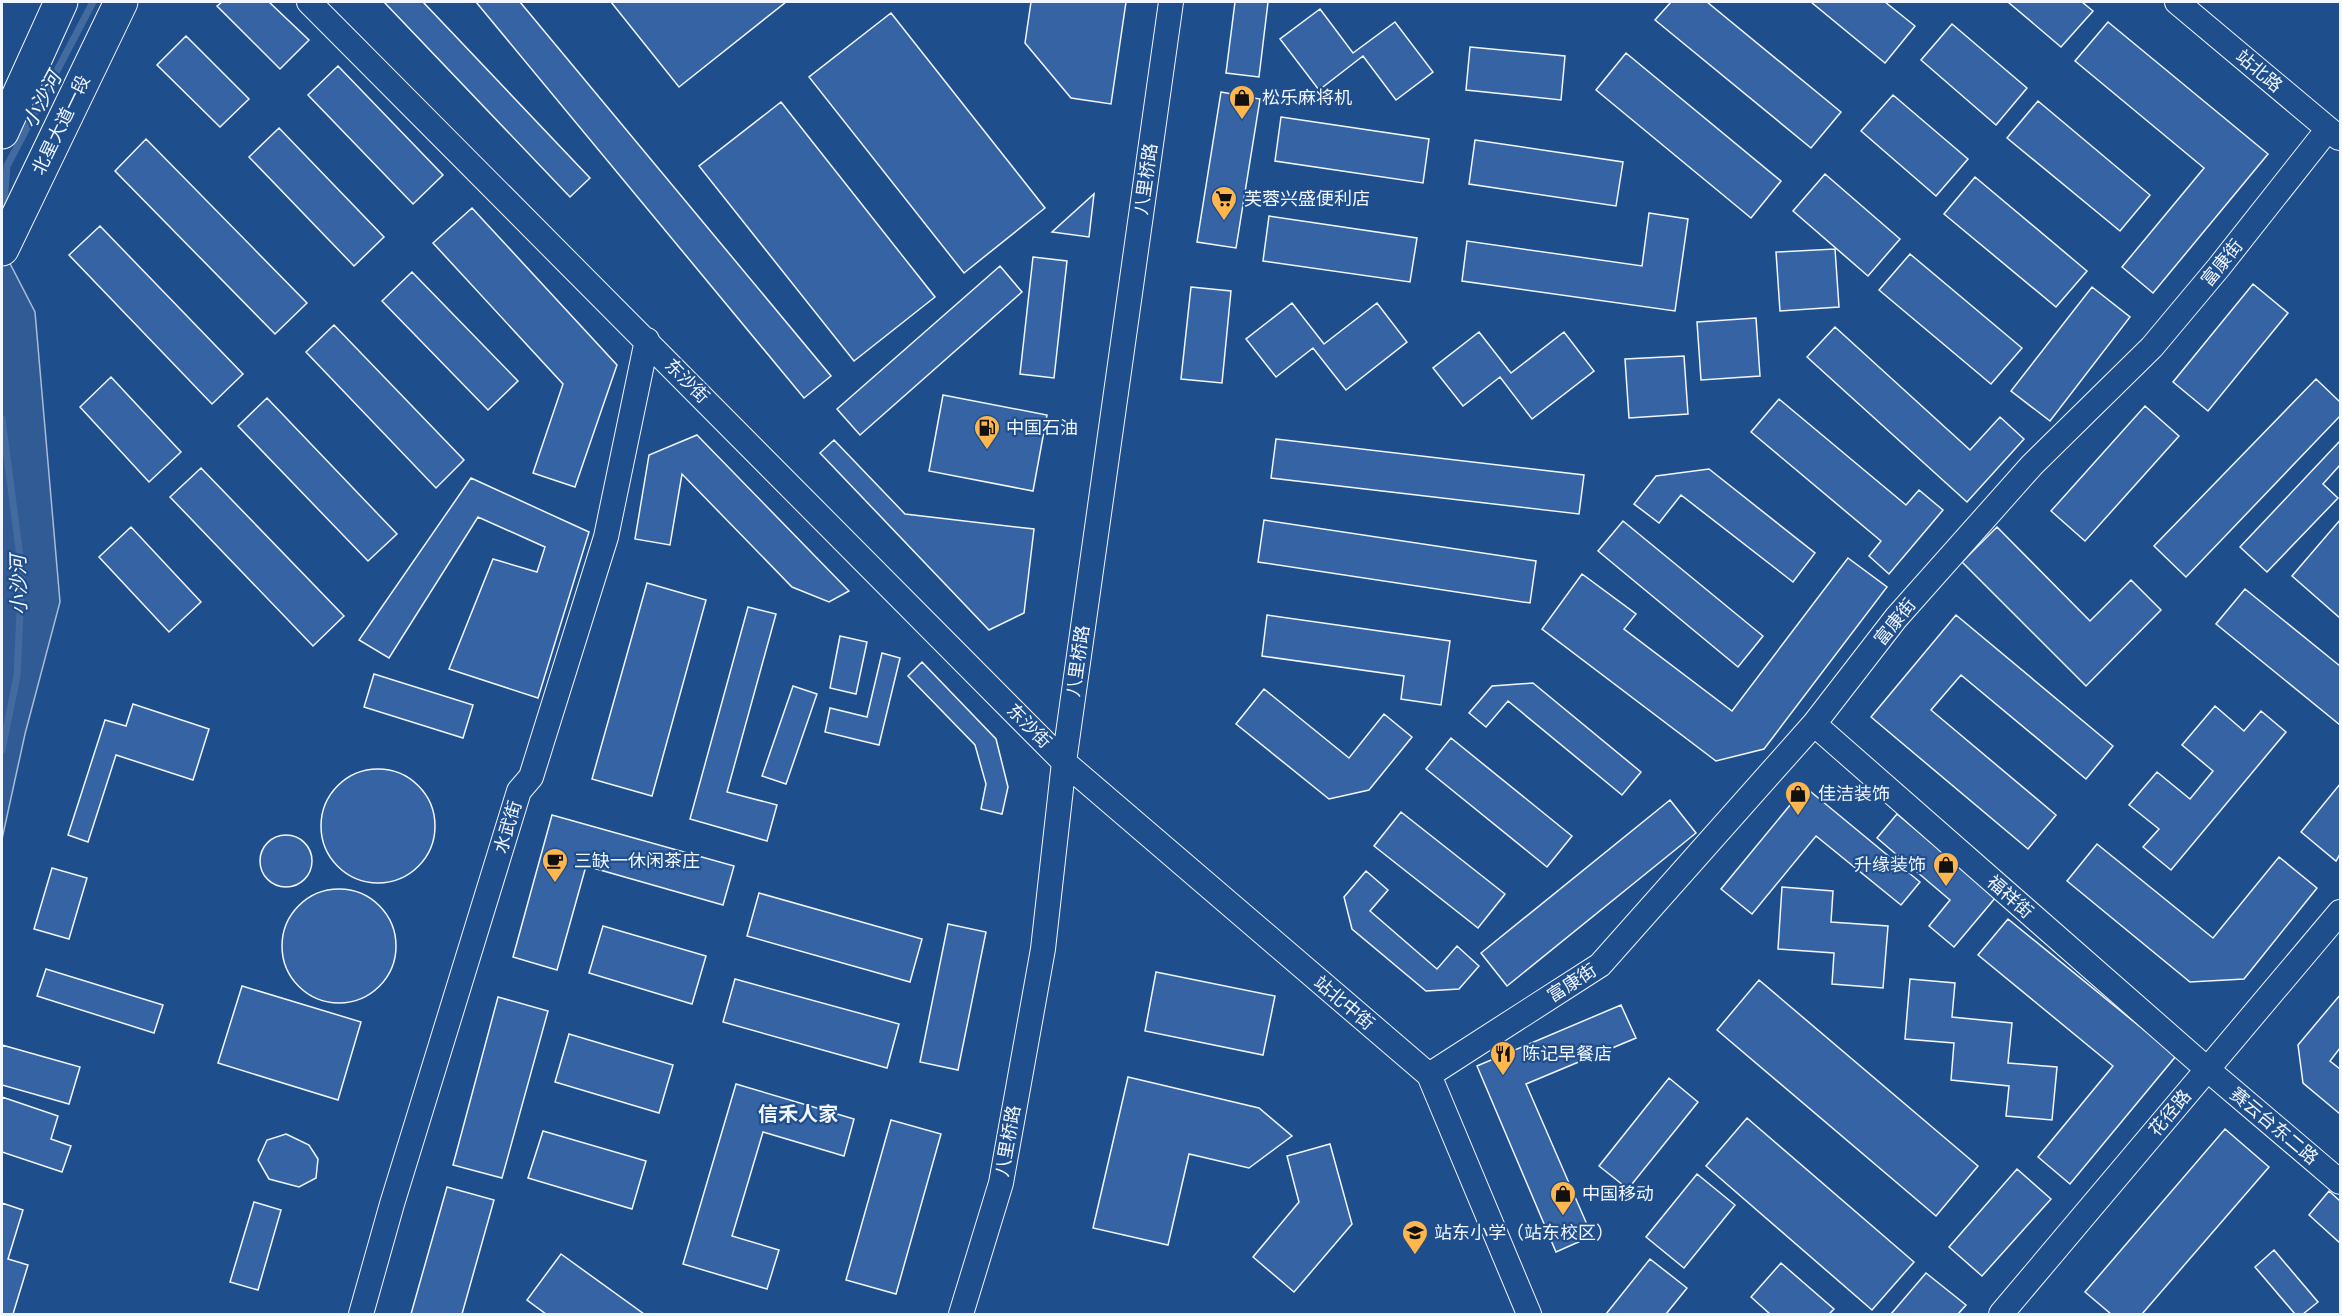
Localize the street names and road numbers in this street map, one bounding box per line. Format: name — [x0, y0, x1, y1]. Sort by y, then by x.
street label: 站北路 — [2230, 44, 2288, 98]
street label: 北星大道一段 — [26, 71, 96, 179]
street label: 八里桥路 — [1128, 142, 1164, 216]
street label: 富康街 — [2195, 234, 2249, 292]
street label: 东沙街 — [659, 353, 715, 409]
street label: 富康街 — [1868, 593, 1922, 651]
street label: 八里桥路 — [1060, 624, 1096, 698]
street label: 东沙街 — [1001, 698, 1057, 754]
street label: 水武街 — [488, 797, 528, 857]
street label: 福祥街 — [1981, 869, 2039, 925]
street label: 富康街 — [1542, 957, 1602, 1009]
street label: 站北中街 — [1308, 970, 1380, 1036]
street label: 赛云台东二路 — [2224, 1081, 2324, 1171]
street label: 花径路 — [2143, 1084, 2197, 1142]
street label: 八里桥路 — [989, 1103, 1027, 1179]

